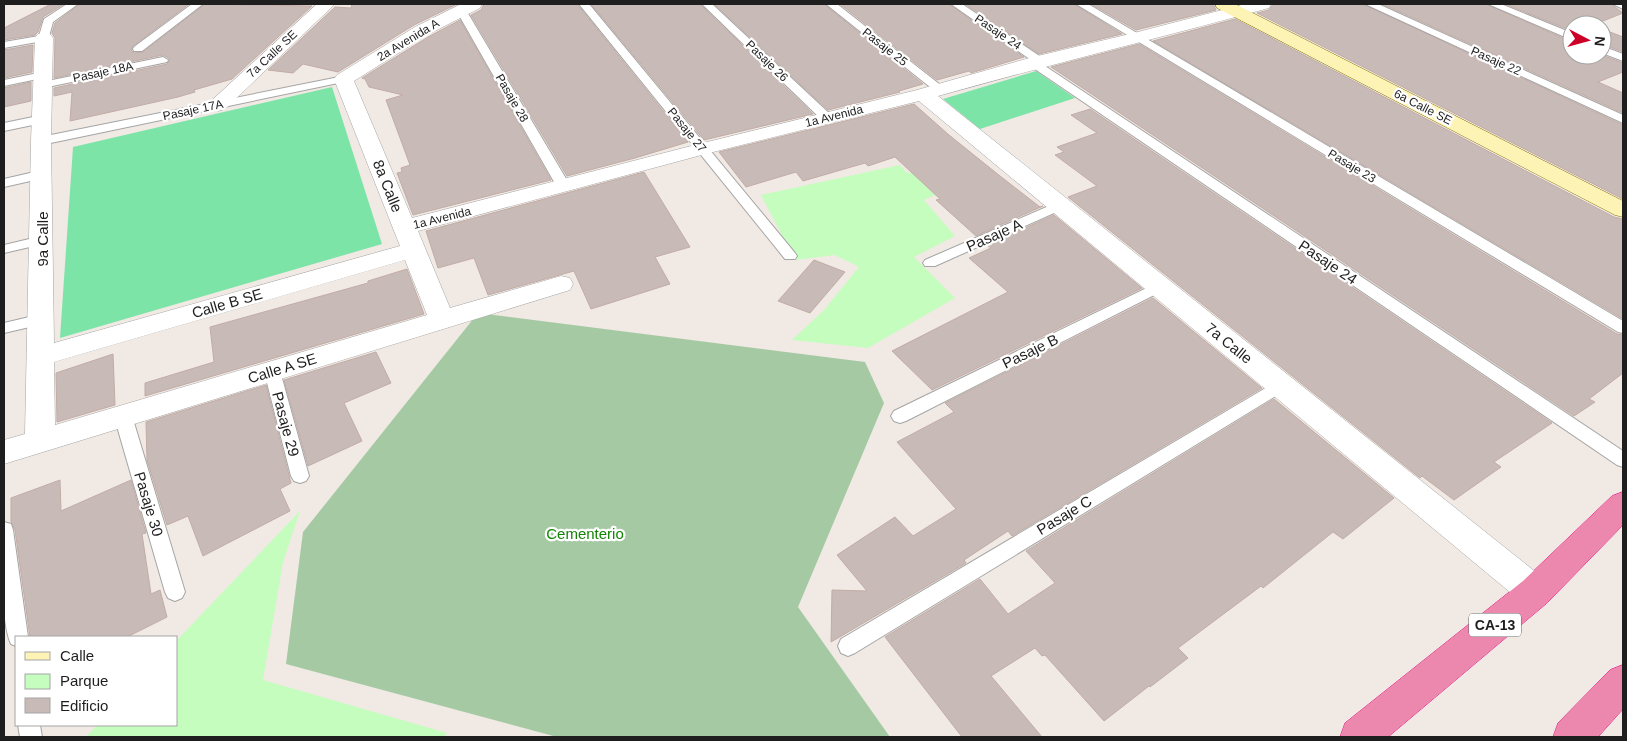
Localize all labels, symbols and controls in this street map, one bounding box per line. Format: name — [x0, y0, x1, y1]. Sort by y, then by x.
street label: Pasaje 24 — [972, 11, 1024, 53]
north arrow — [1562, 15, 1612, 65]
street label: 2a Avenida A — [374, 16, 442, 64]
street label: Pasaje 25 — [860, 25, 911, 69]
street label: 7a Calle SE — [244, 27, 300, 81]
text: N — [1591, 35, 1608, 47]
street label: Pasaje 26 — [743, 37, 791, 85]
street label: Pasaje 22 — [1469, 44, 1524, 78]
street label: Pasaje 18A — [72, 59, 134, 85]
street label: Pasaje 28 — [493, 71, 532, 125]
street label: 6a Calle SE — [1392, 86, 1454, 128]
street label: Pasaje 17A — [162, 97, 224, 123]
street label: 1a Avenida — [804, 102, 865, 130]
street label: Pasaje 27 — [665, 105, 709, 155]
street label: Pasaje 23 — [1326, 146, 1379, 186]
street label: 8a Calle — [370, 157, 406, 215]
street label: 1a Avenida — [412, 204, 473, 232]
street label: 9a Calle — [34, 211, 51, 267]
street label: Pasaje A — [963, 215, 1025, 255]
street label: Pasaje 24 — [1296, 236, 1360, 288]
street label: Calle B SE — [190, 285, 264, 321]
street label: 7a Calle — [1202, 319, 1256, 367]
street label: Pasaje B — [999, 330, 1061, 372]
street label: Calle A SE — [246, 350, 318, 386]
street label: Pasaje 29 — [269, 390, 303, 458]
street label: Pasaje 30 — [131, 470, 167, 538]
street label: Pasaje C — [1034, 492, 1095, 538]
park label: Cementerio — [546, 525, 624, 542]
road number: CA-13 — [1469, 614, 1521, 636]
legend — [15, 636, 178, 726]
text: Calle — [60, 647, 94, 664]
text: Parque — [60, 672, 108, 689]
text: Edificio — [60, 697, 108, 714]

